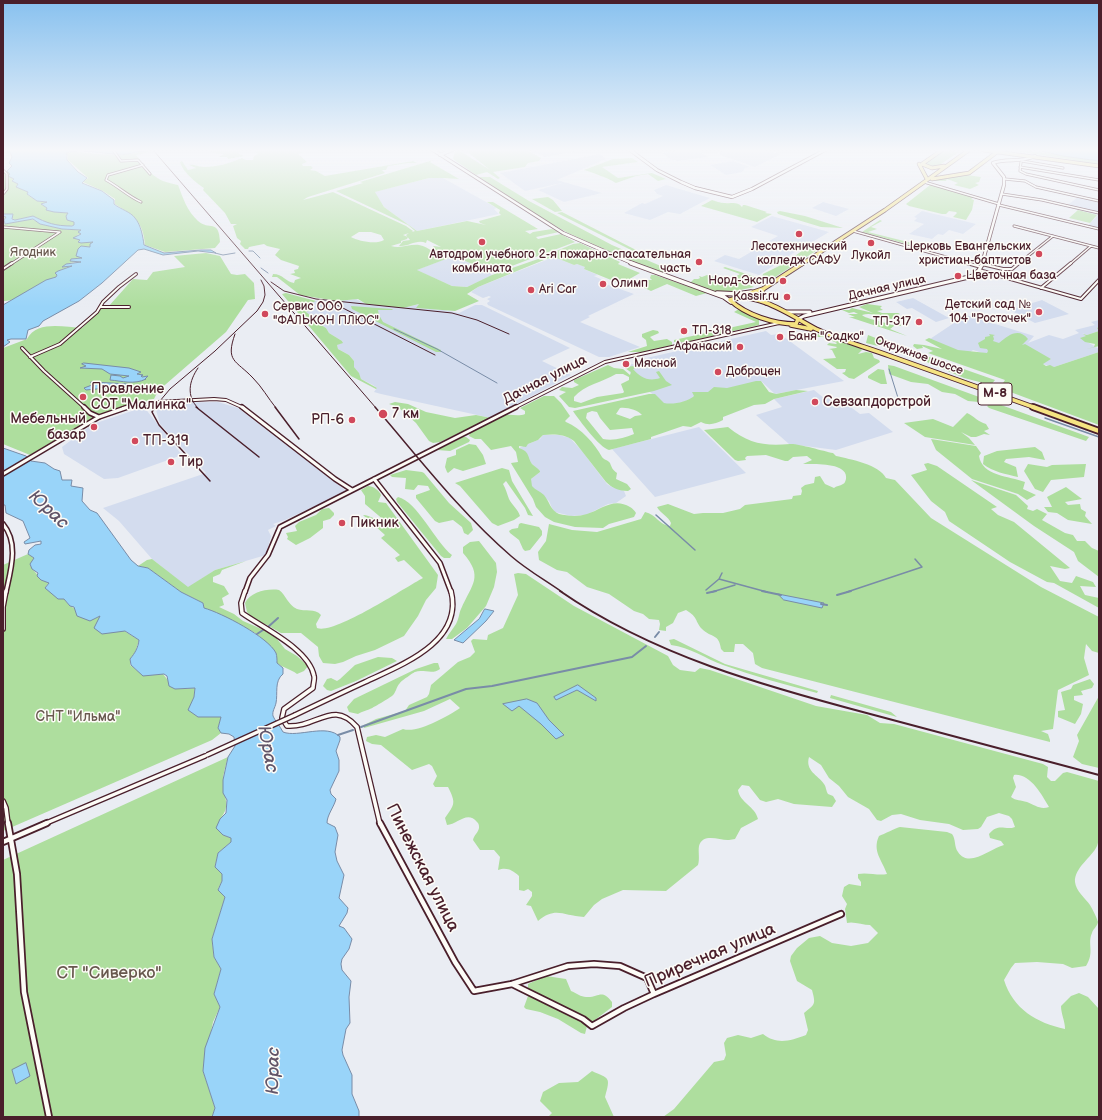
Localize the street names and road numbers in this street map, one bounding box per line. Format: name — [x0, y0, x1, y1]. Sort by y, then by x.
street label: Дачная улица — [847, 272, 927, 304]
street label: Окружное шоссе — [873, 333, 965, 379]
street label: Дачная улица — [500, 352, 590, 408]
road number: М-8 — [978, 383, 1012, 405]
street label: Пинежская улица — [381, 801, 463, 935]
street label: Приречная улица — [641, 919, 779, 993]

